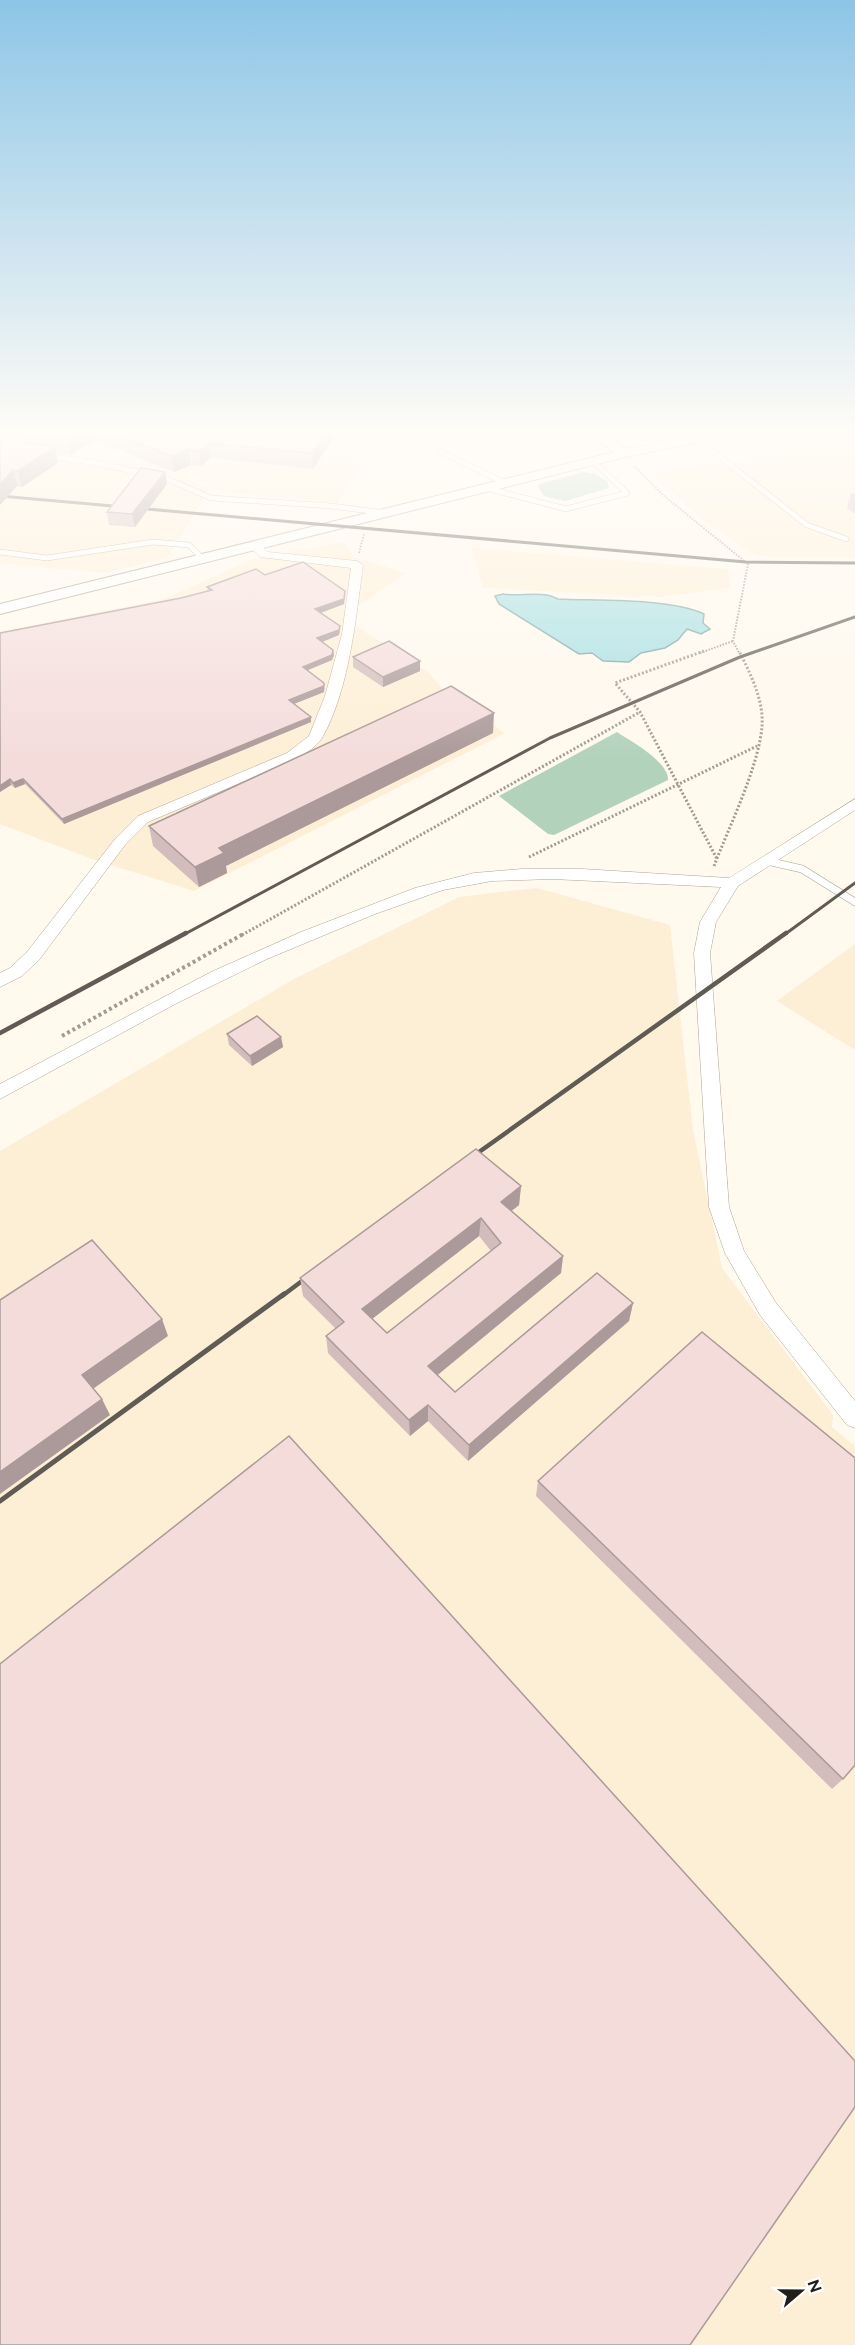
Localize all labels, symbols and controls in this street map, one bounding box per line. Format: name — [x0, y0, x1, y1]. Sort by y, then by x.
north arrow — [771, 2261, 831, 2321]
text: N — [804, 2277, 826, 2295]

